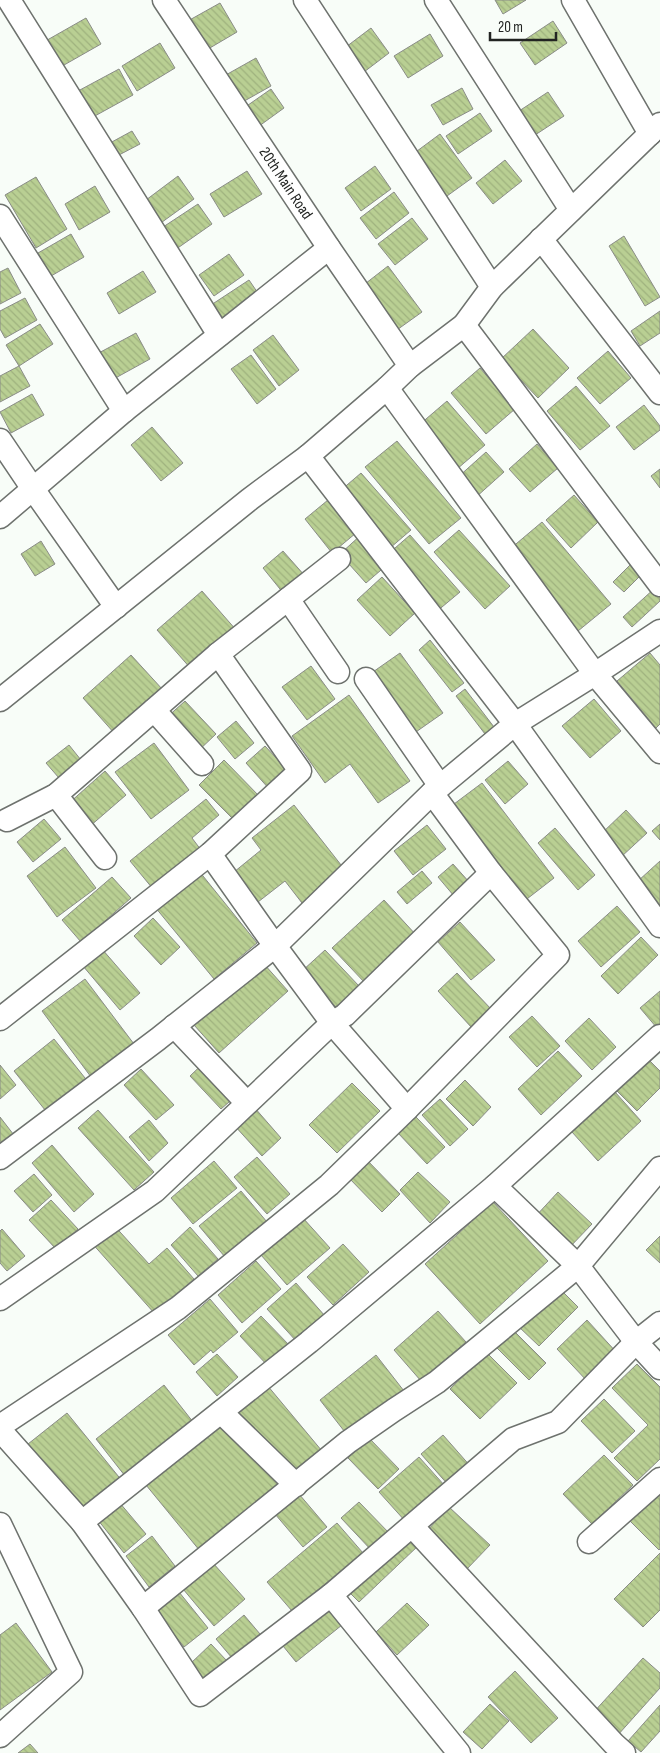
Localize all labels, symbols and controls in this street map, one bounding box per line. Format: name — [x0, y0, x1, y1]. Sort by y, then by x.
scale bar — [490, 10, 556, 42]
text: 20 m — [498, 18, 523, 37]
street label: 20th Main Road — [255, 143, 317, 223]

